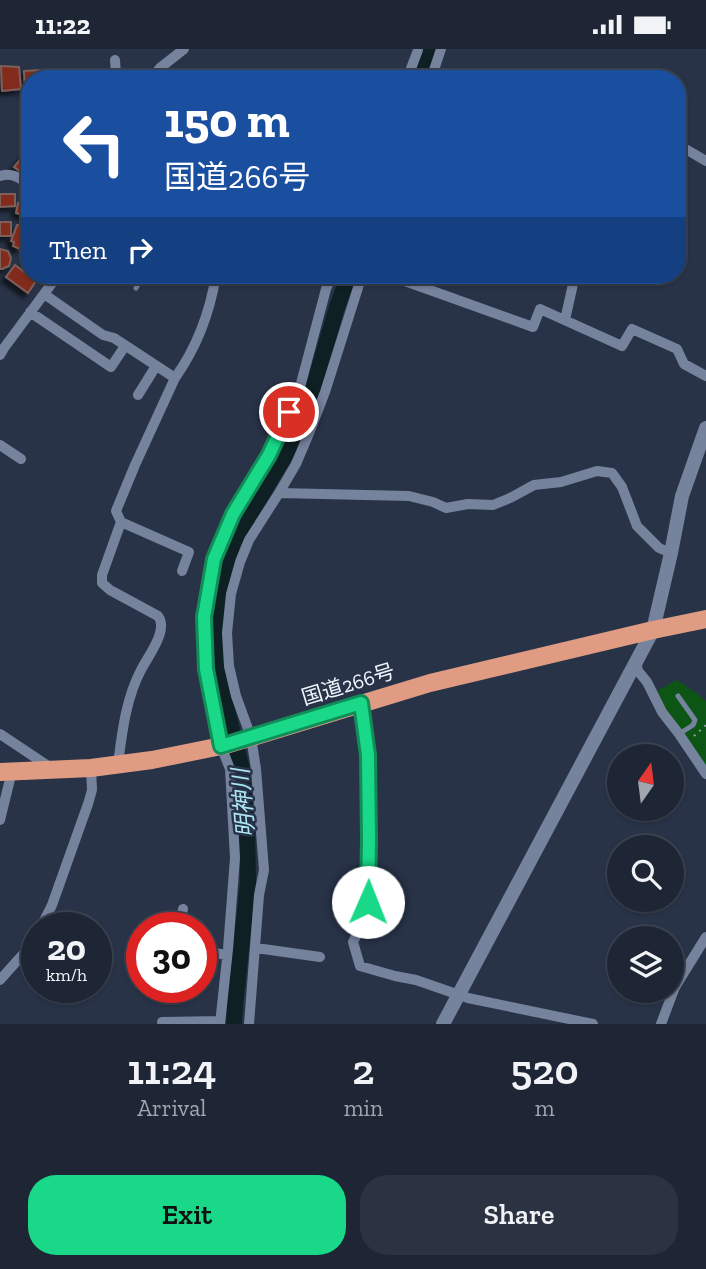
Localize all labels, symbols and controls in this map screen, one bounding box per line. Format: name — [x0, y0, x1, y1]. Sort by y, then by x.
text: 11:22 — [35, 9, 90, 41]
text: 150 m — [164, 91, 290, 150]
icon: left — [49, 98, 140, 189]
text: 国道266号 — [164, 158, 310, 196]
icon: right — [121, 231, 159, 269]
text: Then — [49, 234, 107, 266]
pin — [259, 382, 319, 442]
icon: arrive — [270, 393, 308, 431]
street label: 国道266号 — [298, 658, 398, 710]
north arrow — [607, 744, 684, 821]
map controls — [607, 744, 684, 1003]
water label: 明神川 — [226, 764, 260, 839]
button: search — [607, 835, 684, 912]
position arrow — [331, 865, 405, 939]
speed limit sign: 30 — [126, 912, 217, 1003]
button: layers — [607, 926, 684, 1003]
text: 20 — [47, 927, 86, 969]
text: km/h — [46, 964, 87, 986]
text: 11:24 — [127, 1044, 216, 1095]
text: 2 — [352, 1044, 375, 1095]
text: 520 — [511, 1044, 579, 1095]
text: Arrival — [137, 1094, 207, 1122]
text: min — [344, 1094, 383, 1122]
text: m — [535, 1094, 555, 1122]
button: Exit — [28, 1175, 346, 1255]
button: Share — [360, 1175, 678, 1255]

